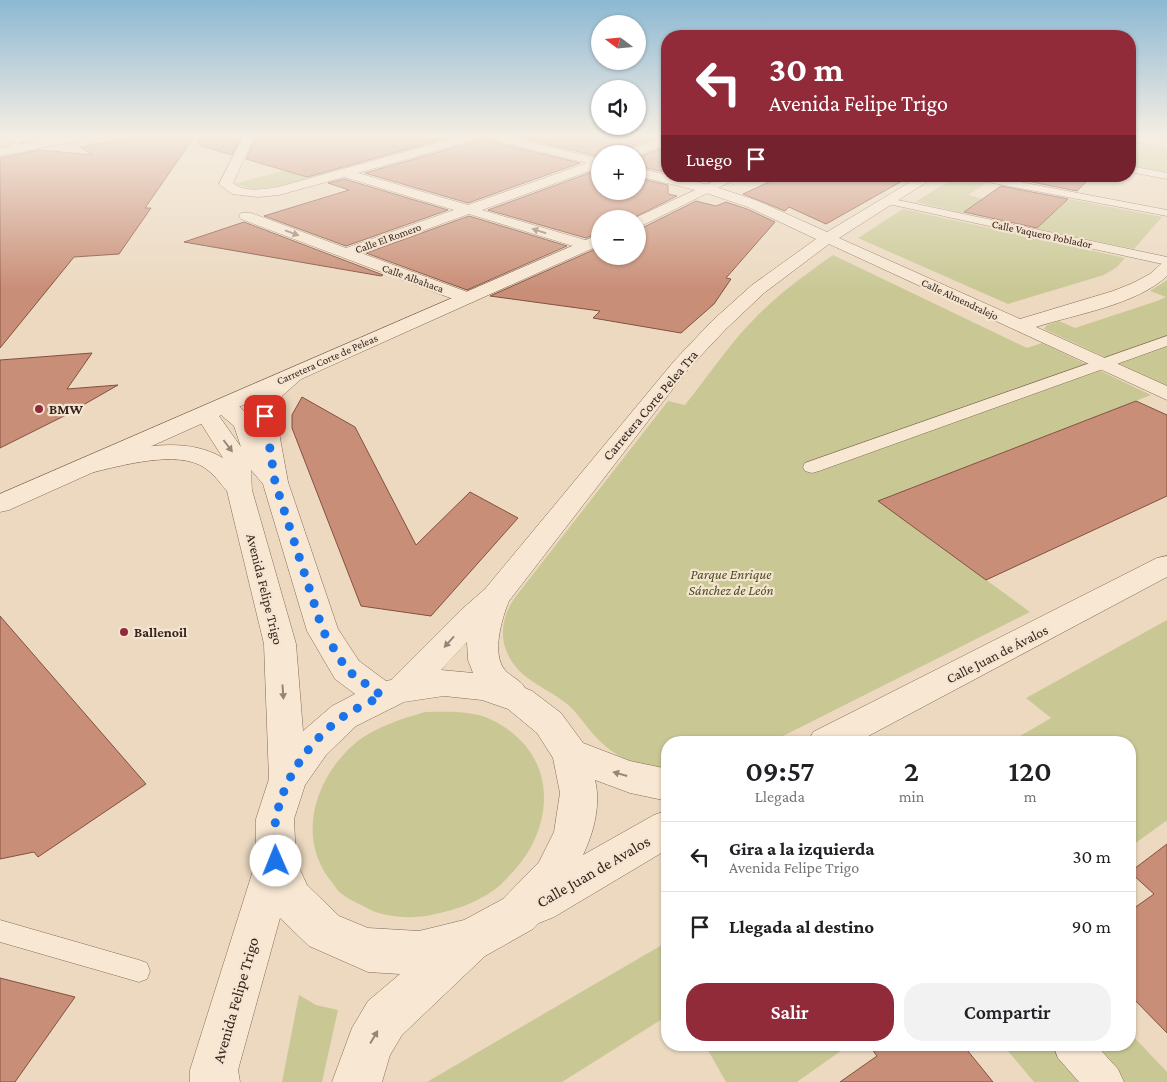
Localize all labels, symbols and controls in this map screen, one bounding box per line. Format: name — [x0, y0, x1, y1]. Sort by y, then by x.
north arrow — [591, 15, 646, 70]
map controls — [591, 15, 646, 265]
icon: left — [686, 50, 751, 115]
text: 30 m — [769, 50, 844, 89]
button: sound — [591, 80, 646, 135]
text: Avenida Felipe Trigo — [769, 91, 948, 116]
button: + — [591, 145, 646, 200]
icon: arrive — [742, 145, 770, 173]
text: Luego — [686, 149, 732, 170]
button: − — [591, 210, 646, 265]
street label: Calle Vaquero Poblador — [991, 218, 1093, 251]
street label: Calle El Romero — [353, 220, 423, 255]
one-way arrow — [532, 227, 547, 235]
one-way arrow — [285, 229, 300, 237]
street label: Calle Albahaca — [381, 261, 445, 295]
street label: Calle Almendralejo — [919, 276, 1001, 323]
street label: Carretera Corte de Peleas — [275, 331, 379, 387]
street label: Carretera Corte Pelea Tra — [599, 346, 701, 463]
pin — [244, 395, 286, 437]
place label: BMW — [49, 401, 83, 417]
icon: arrive — [251, 402, 279, 430]
marker: BMW — [33, 403, 45, 415]
one-way arrow — [223, 439, 234, 452]
street label: Avenida Felipe Trigo — [243, 532, 287, 646]
park label: Parque Enrique Sánchez de León — [689, 566, 773, 598]
street label: Calle Juan de Ávalos — [944, 621, 1050, 687]
place label: Ballenoil — [134, 624, 187, 640]
marker: Ballenoil — [118, 626, 130, 638]
one-way arrow — [443, 635, 455, 647]
one-way arrow — [279, 685, 287, 701]
text: 09:57 — [745, 754, 815, 787]
text: 2 — [904, 754, 919, 787]
text: 120 — [1008, 754, 1052, 787]
one-way arrow — [613, 769, 628, 777]
text: Llegada — [755, 788, 805, 805]
text: min — [899, 788, 924, 805]
text: m — [1024, 788, 1037, 805]
street label: Calle Juan de Avalos — [534, 832, 653, 912]
position arrow — [249, 834, 301, 886]
text: Gira a la izquierda — [729, 838, 875, 859]
icon: left — [686, 843, 714, 871]
text: 30 m — [1072, 846, 1111, 867]
text: Avenida Felipe Trigo — [729, 859, 859, 876]
icon: arrive — [686, 913, 714, 941]
text: Llegada al destino — [729, 916, 874, 937]
text: 90 m — [1072, 916, 1111, 937]
street label: Avenida Felipe Trigo — [209, 935, 263, 1065]
button: Salir — [686, 983, 894, 1041]
button: Compartir — [904, 983, 1111, 1041]
one-way arrow — [369, 1030, 378, 1043]

